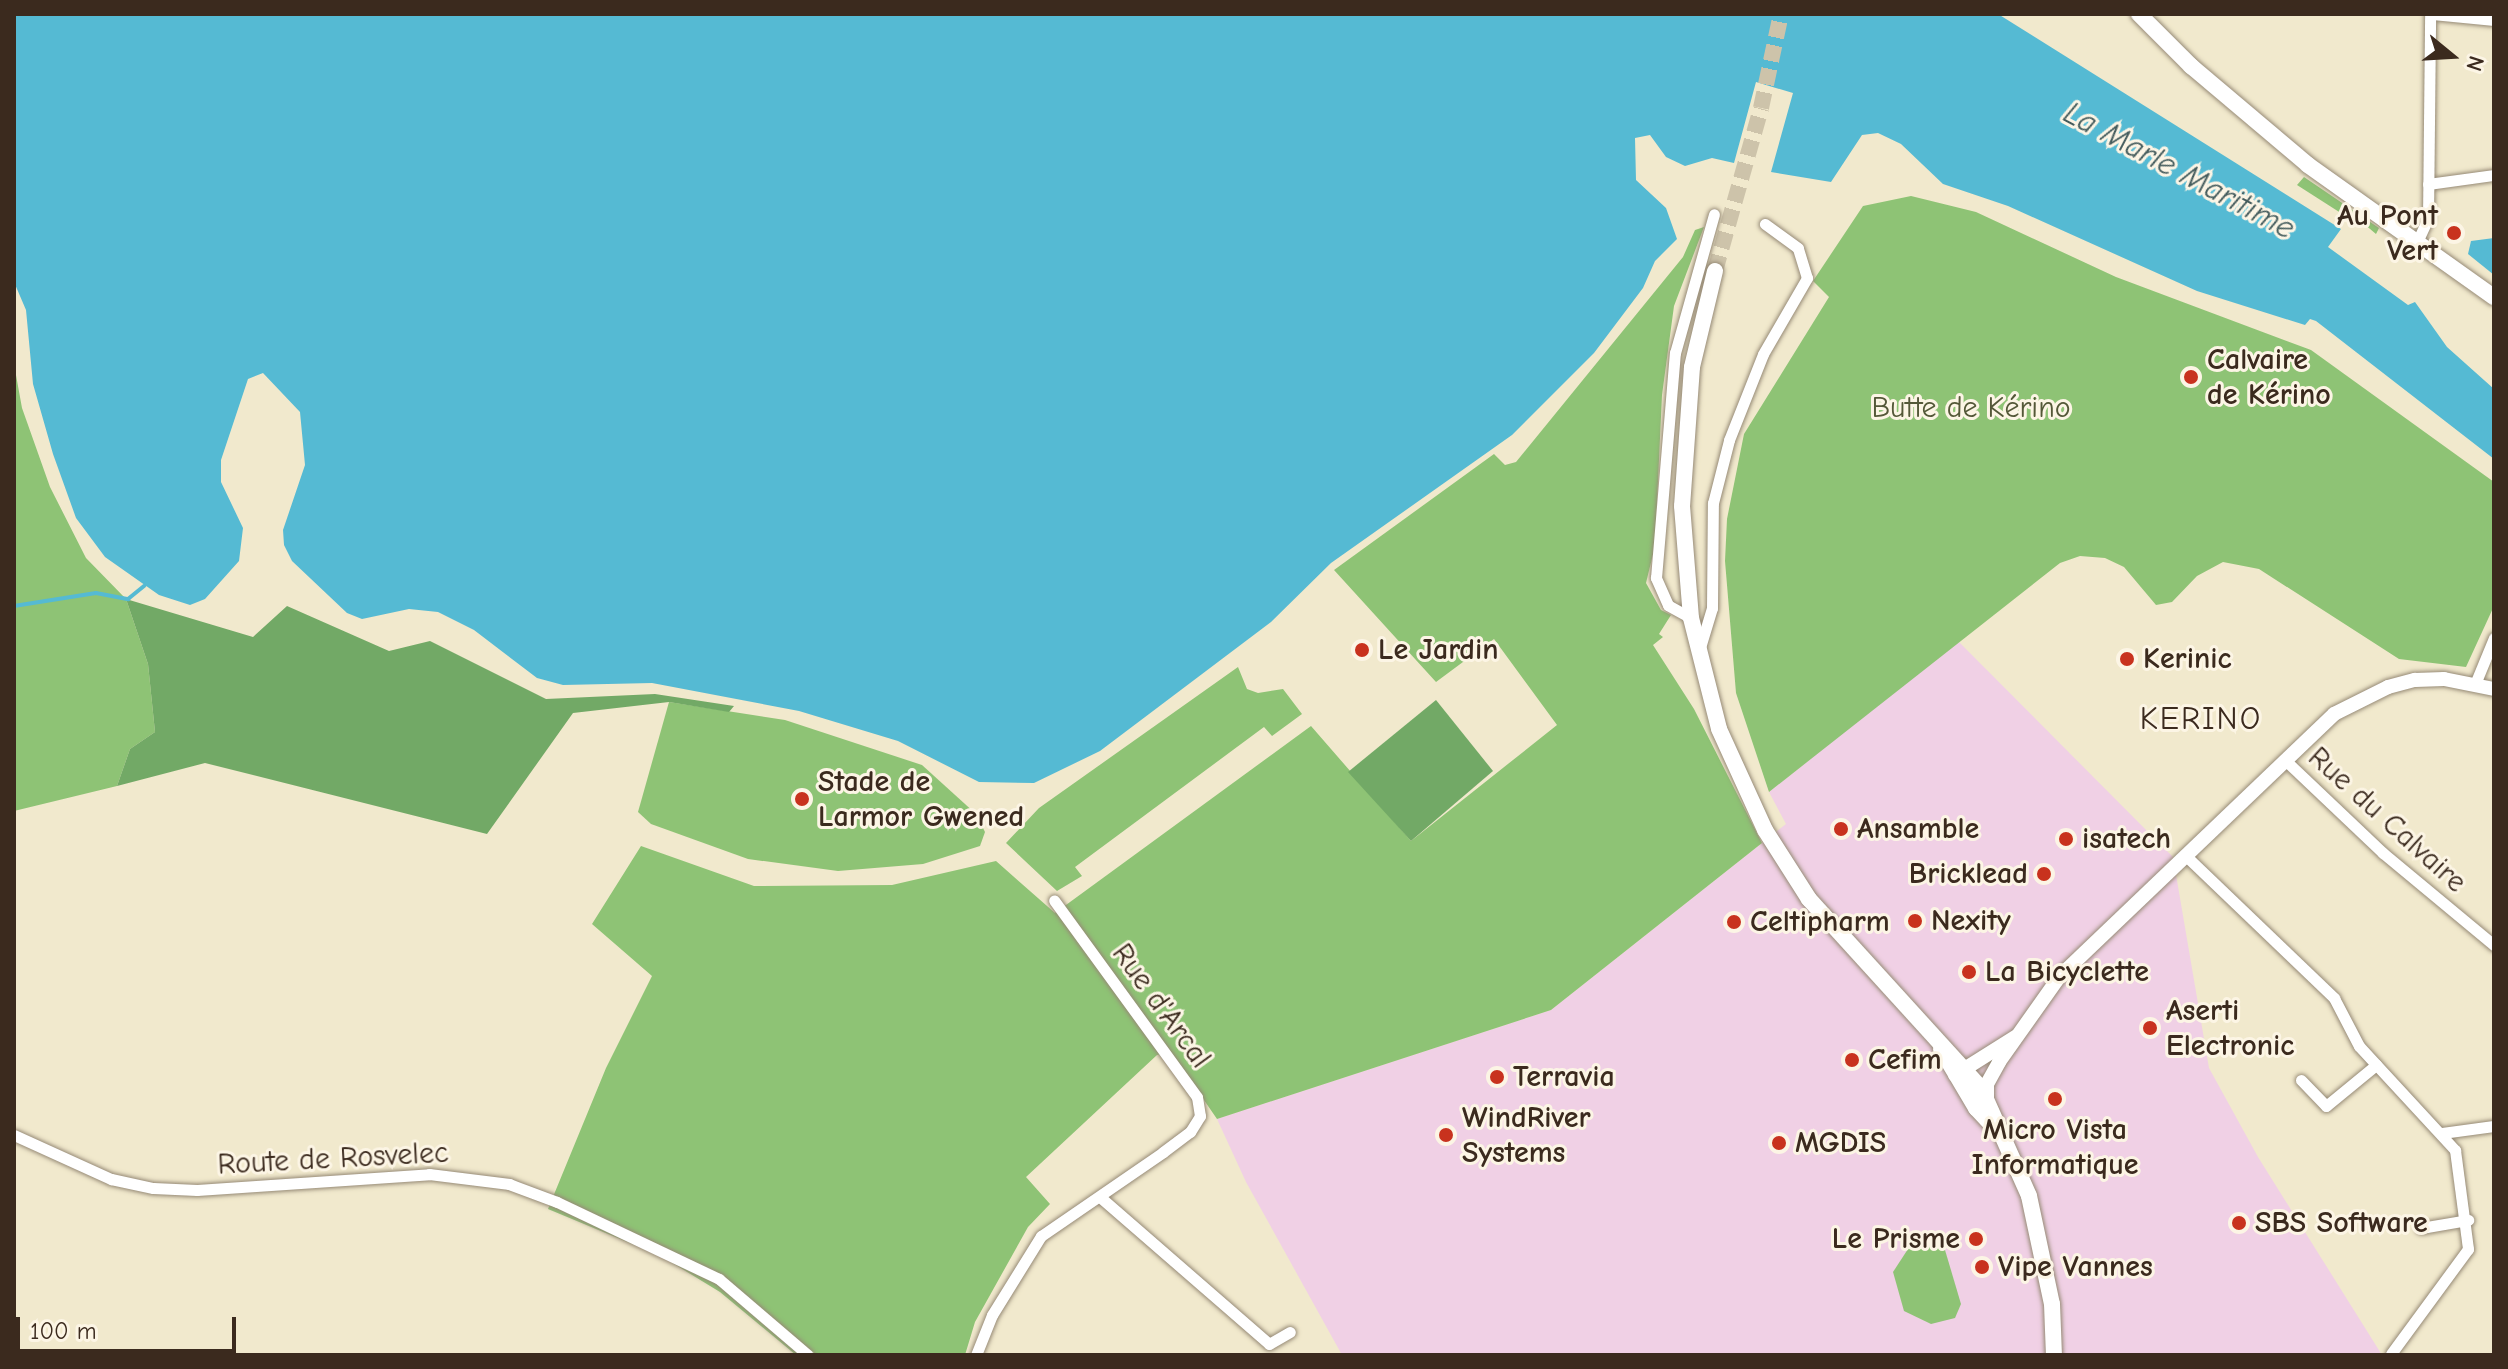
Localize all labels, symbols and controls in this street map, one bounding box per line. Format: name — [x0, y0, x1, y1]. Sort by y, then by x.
north arrow — [2412, 16, 2492, 96]
text: N — [2460, 53, 2489, 74]
water label: La Marle Maritime — [2057, 94, 2301, 248]
place label: Au Pont Vert — [2337, 198, 2438, 268]
marker: Au Pont Vert — [2445, 224, 2463, 242]
place label: Calvaire de Kérino — [2207, 342, 2331, 412]
marker: Calvaire de Kérino — [2182, 368, 2200, 386]
park label: Butte de Kérino — [1871, 390, 2071, 426]
place label: Le Jardin — [1378, 632, 1499, 668]
marker: Le Jardin — [1353, 641, 1371, 659]
place label: Kerinic — [2143, 641, 2232, 677]
marker: Kerinic — [2118, 650, 2136, 668]
district label: KERINO — [2140, 700, 2262, 738]
street label: Rue du Calvaire — [2300, 740, 2474, 900]
place label: Stade de Larmor Gwened — [818, 764, 1024, 834]
marker: Stade de Larmor Gwened — [793, 790, 811, 808]
place label: Ansamble — [1857, 811, 1979, 847]
marker: Ansamble — [1832, 820, 1850, 838]
place label: isatech — [2082, 821, 2171, 857]
marker: isatech — [2057, 830, 2075, 848]
place label: Bricklead — [1909, 856, 2028, 892]
marker: Bricklead — [2035, 865, 2053, 883]
place label: Nexity — [1931, 903, 2011, 939]
place label: Celtipharm — [1750, 904, 1890, 940]
marker: Nexity — [1906, 912, 1924, 930]
marker: Celtipharm — [1725, 913, 1743, 931]
street label: Rue d'Arcal — [1104, 937, 1218, 1075]
place label: La Bicyclette — [1985, 954, 2149, 990]
marker: La Bicyclette — [1960, 963, 1978, 981]
place label: Aserti Electronic — [2166, 993, 2294, 1064]
marker: Aserti Electronic — [2141, 1019, 2159, 1037]
place label: Cefim — [1868, 1042, 1942, 1078]
marker: Cefim — [1843, 1051, 1861, 1069]
place label: Terravia — [1513, 1059, 1615, 1095]
marker: Terravia — [1488, 1068, 1506, 1086]
marker: Micro Vista Informatique — [2046, 1090, 2064, 1108]
place label: WindRiver Systems — [1462, 1100, 1590, 1170]
place label: Micro Vista Informatique — [1972, 1112, 2138, 1182]
place label: MGDIS — [1795, 1125, 1886, 1161]
marker: WindRiver Systems — [1437, 1126, 1455, 1144]
marker: MGDIS — [1770, 1134, 1788, 1152]
street label: Route de Rosvelec — [217, 1135, 449, 1183]
place label: SBS Software — [2255, 1205, 2428, 1241]
marker: SBS Software — [2230, 1214, 2248, 1232]
place label: Le Prisme — [1832, 1221, 1960, 1257]
marker: Le Prisme — [1967, 1230, 1985, 1248]
place label: Vipe Vannes — [1998, 1249, 2153, 1285]
marker: Vipe Vannes — [1973, 1258, 1991, 1276]
scale bar — [20, 1301, 240, 1351]
text: 100 m — [30, 1317, 97, 1345]

